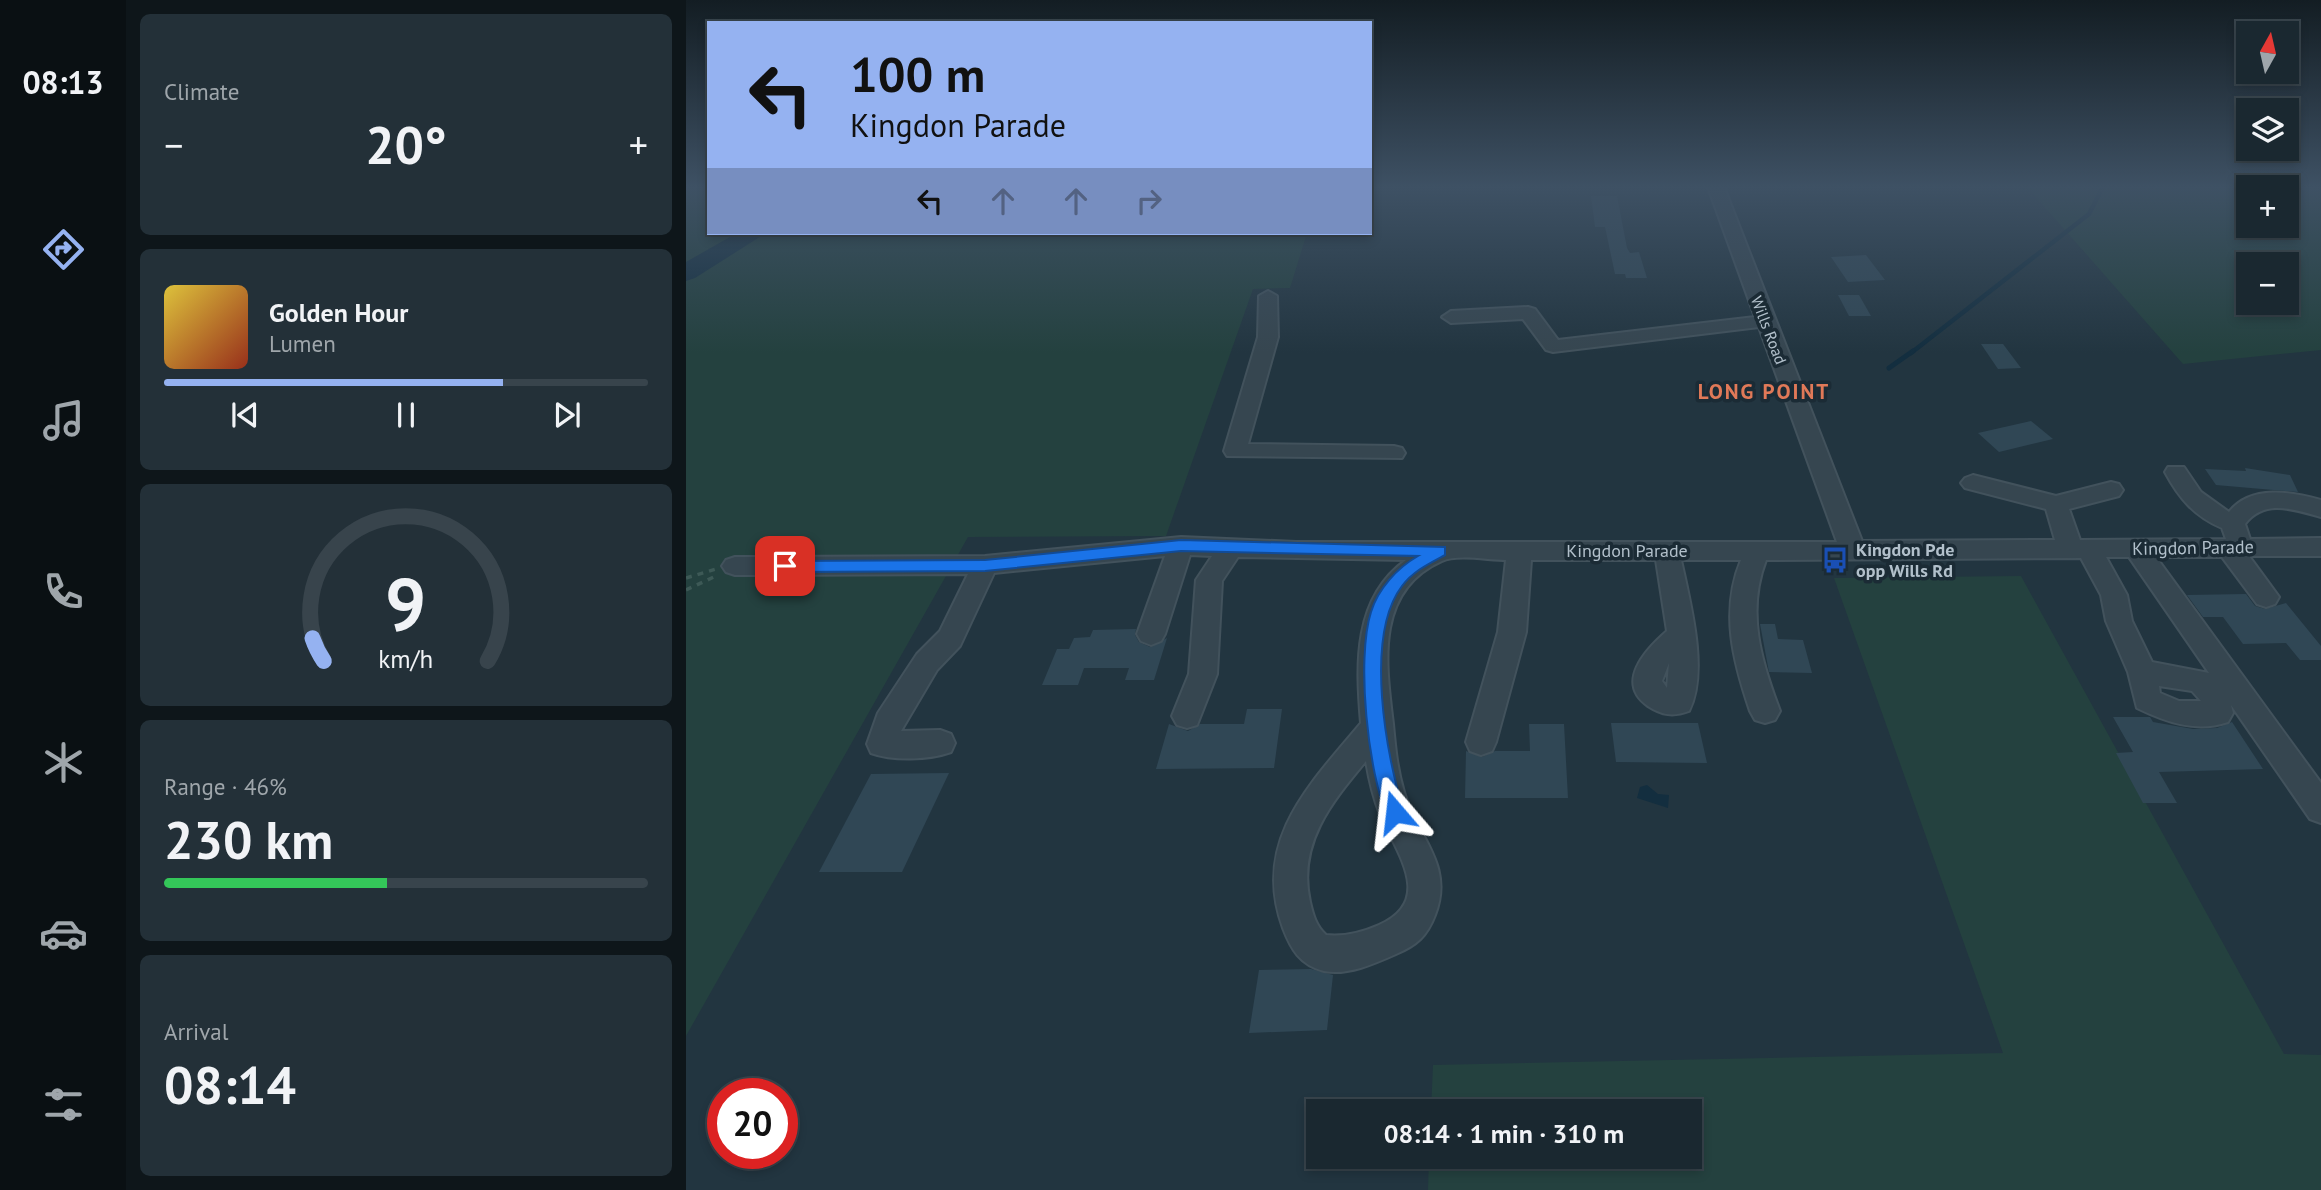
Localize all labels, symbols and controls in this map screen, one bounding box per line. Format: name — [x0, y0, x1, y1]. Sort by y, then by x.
north arrow — [2236, 21, 2300, 84]
map controls — [2236, 21, 2299, 315]
text: 100 m — [850, 42, 985, 106]
icon: left — [735, 49, 826, 140]
text: 08:13 — [22, 61, 104, 103]
text: Climate — [164, 77, 239, 106]
button: layers — [2236, 98, 2299, 161]
text: Kingdon Parade — [850, 104, 1066, 146]
text: 20° — [365, 111, 447, 178]
text: − — [164, 120, 183, 169]
text: + — [629, 120, 648, 169]
button: + — [2236, 175, 2299, 238]
icon: left — [911, 182, 949, 220]
icon: ahead — [984, 182, 1022, 220]
icon: ahead — [1057, 182, 1095, 220]
icon: right — [1130, 182, 1168, 220]
icon: directions — [39, 225, 88, 274]
button: − — [2236, 252, 2299, 315]
street label: Wills Road — [1747, 293, 1791, 367]
text: Golden Hour — [269, 296, 408, 329]
text: Lumen — [269, 329, 336, 358]
district label: LONG POINT — [1698, 378, 1830, 405]
icon: music — [39, 396, 88, 445]
icon: previous — [226, 396, 264, 434]
icon: pause — [387, 396, 425, 434]
icon: next — [548, 396, 586, 434]
street label: Kingdon Parade — [2132, 535, 2254, 560]
pin — [755, 536, 815, 596]
place label: Kingdon Pde opp Wills Rd — [1856, 538, 1954, 582]
street label: Kingdon Parade — [1566, 539, 1688, 562]
bus stop icon: Kingdon Pde opp Wills Rd — [1820, 545, 1850, 575]
icon: arrive — [766, 547, 804, 585]
text: 9 — [385, 557, 427, 651]
icon: phone — [39, 567, 88, 616]
text: km/h — [379, 643, 433, 675]
icon: climate — [39, 738, 88, 787]
text: Range · 46% — [164, 772, 287, 801]
position arrow — [1358, 775, 1432, 849]
text: 230 km — [164, 806, 333, 873]
icon: car — [39, 909, 88, 958]
text: Arrival — [164, 1017, 228, 1046]
text: 08:14 — [164, 1051, 296, 1118]
speed limit sign: 20 — [707, 1078, 798, 1169]
icon: filters — [39, 1080, 88, 1129]
text: 08:14 · 1 min · 310 m — [1384, 1117, 1624, 1150]

